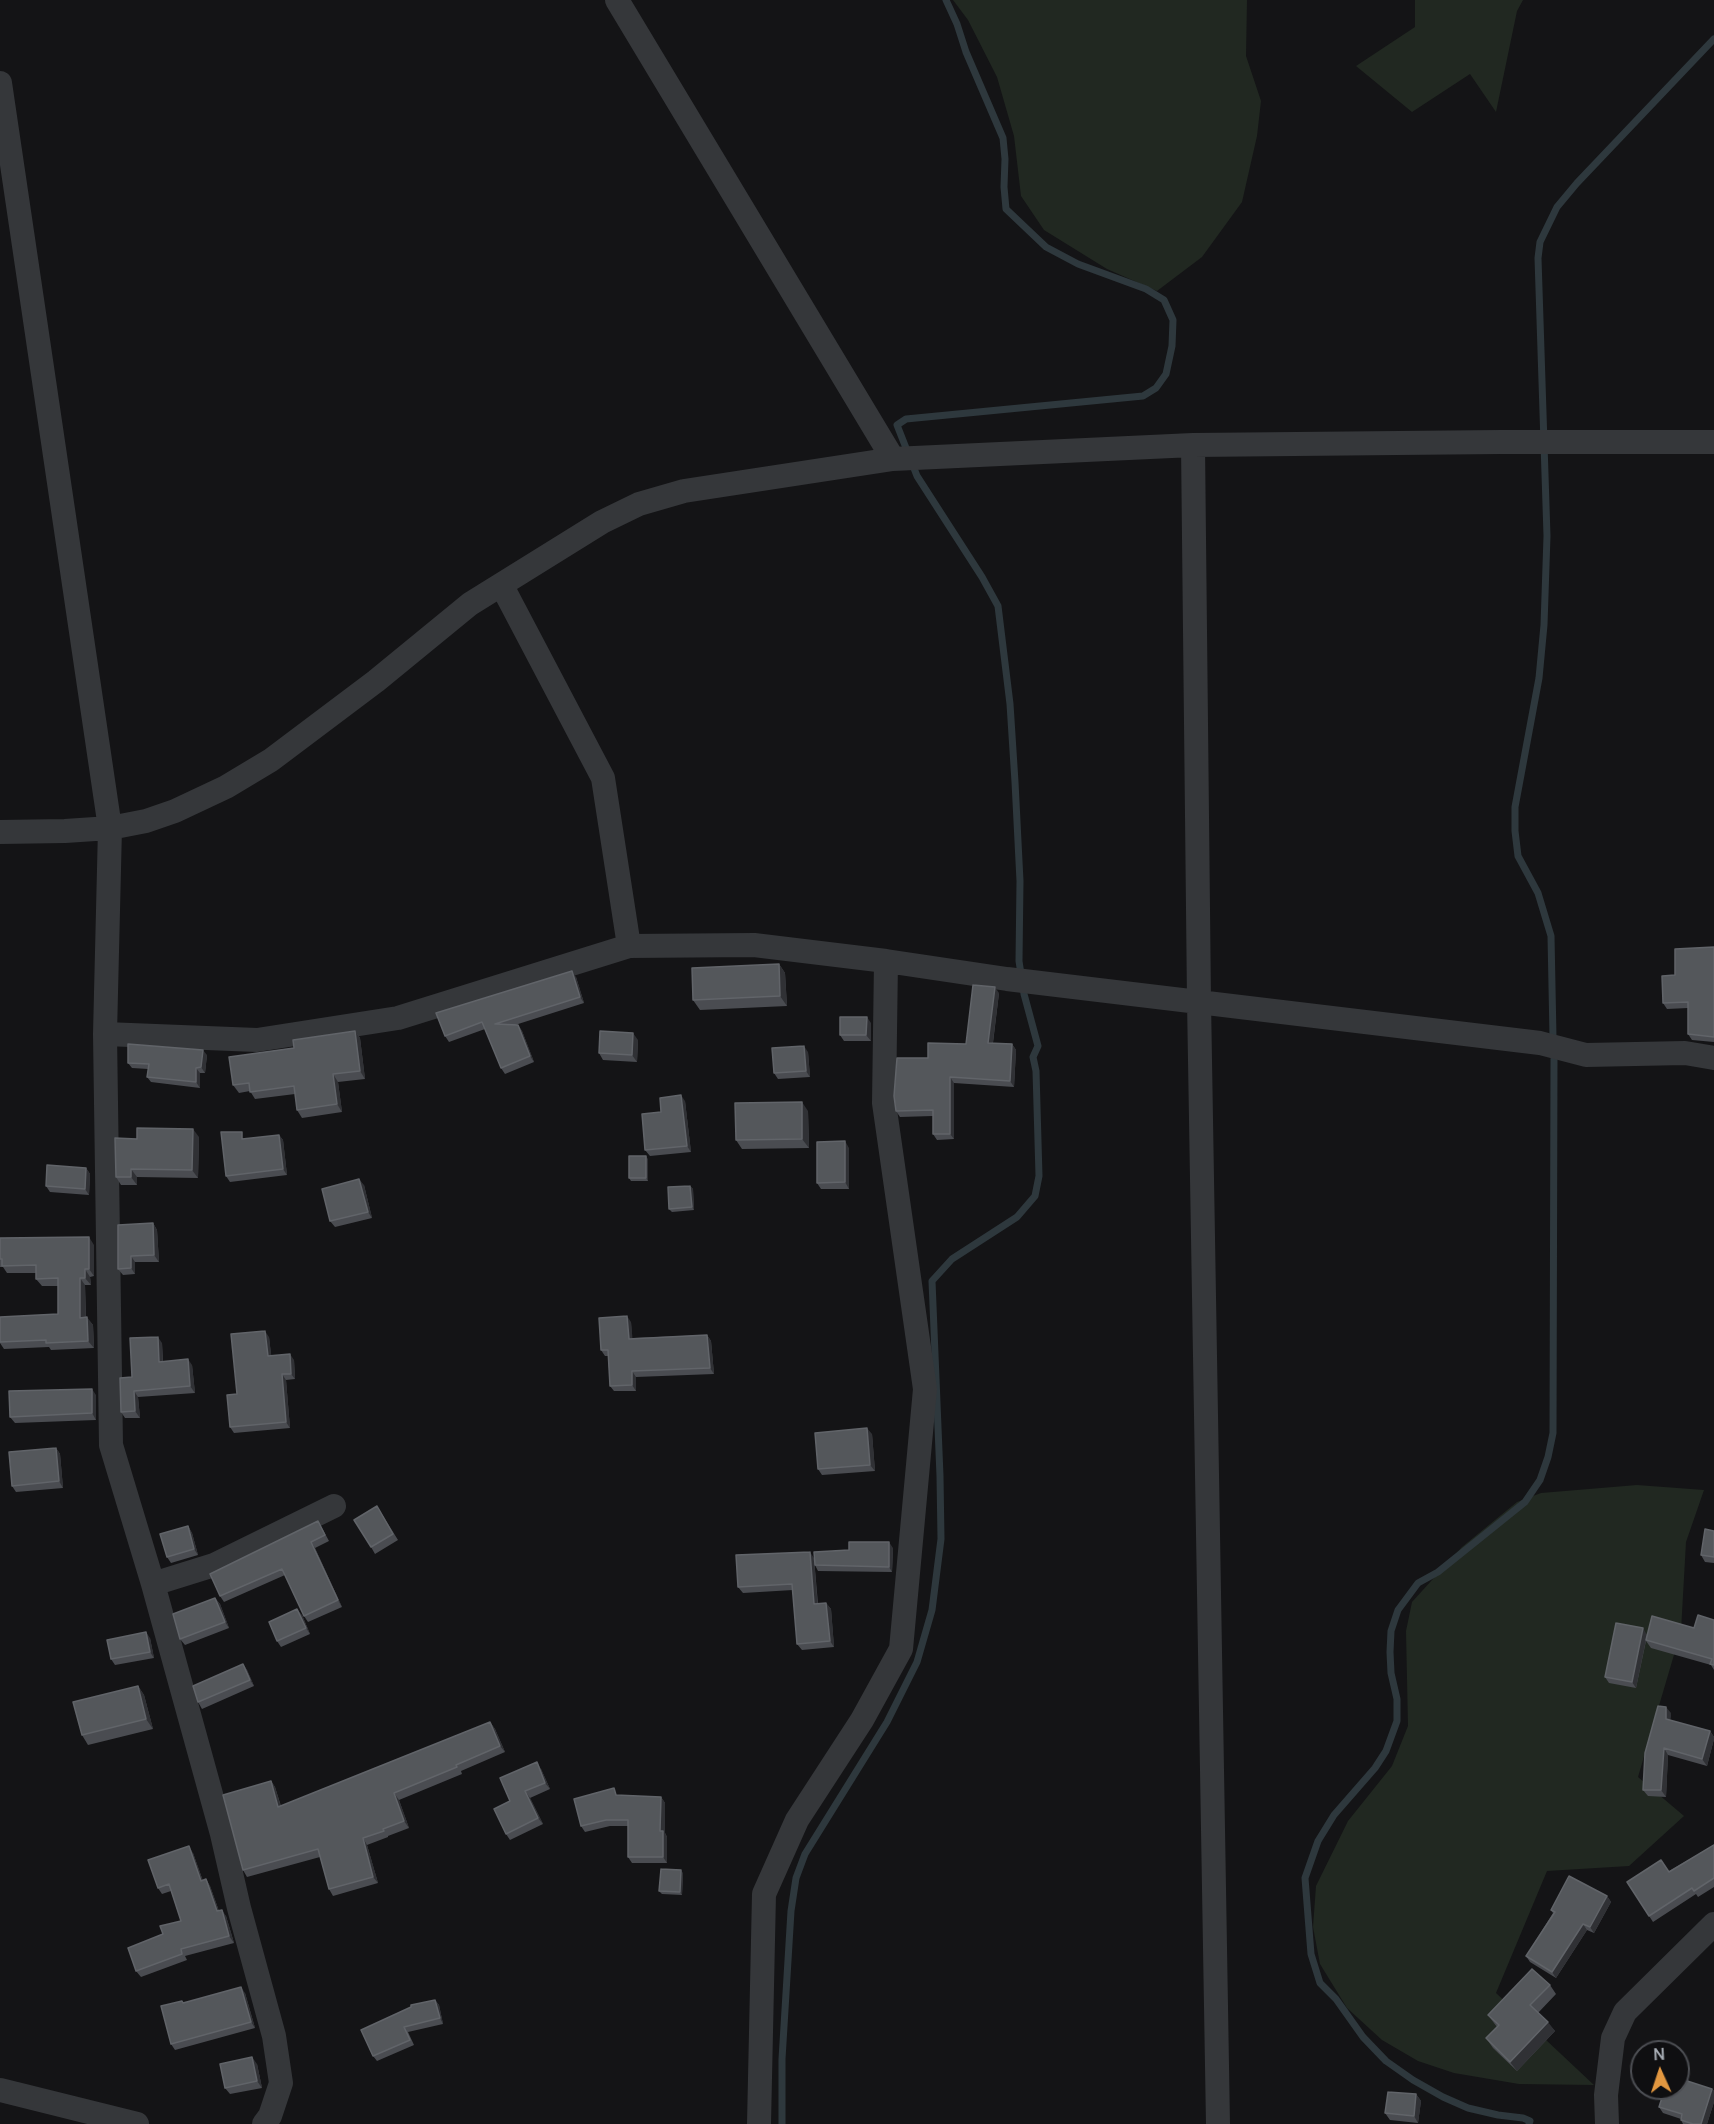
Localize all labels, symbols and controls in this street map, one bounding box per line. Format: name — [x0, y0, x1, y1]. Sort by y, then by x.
north arrow — [1630, 2040, 1690, 2100]
text: N — [1653, 2043, 1665, 2065]

